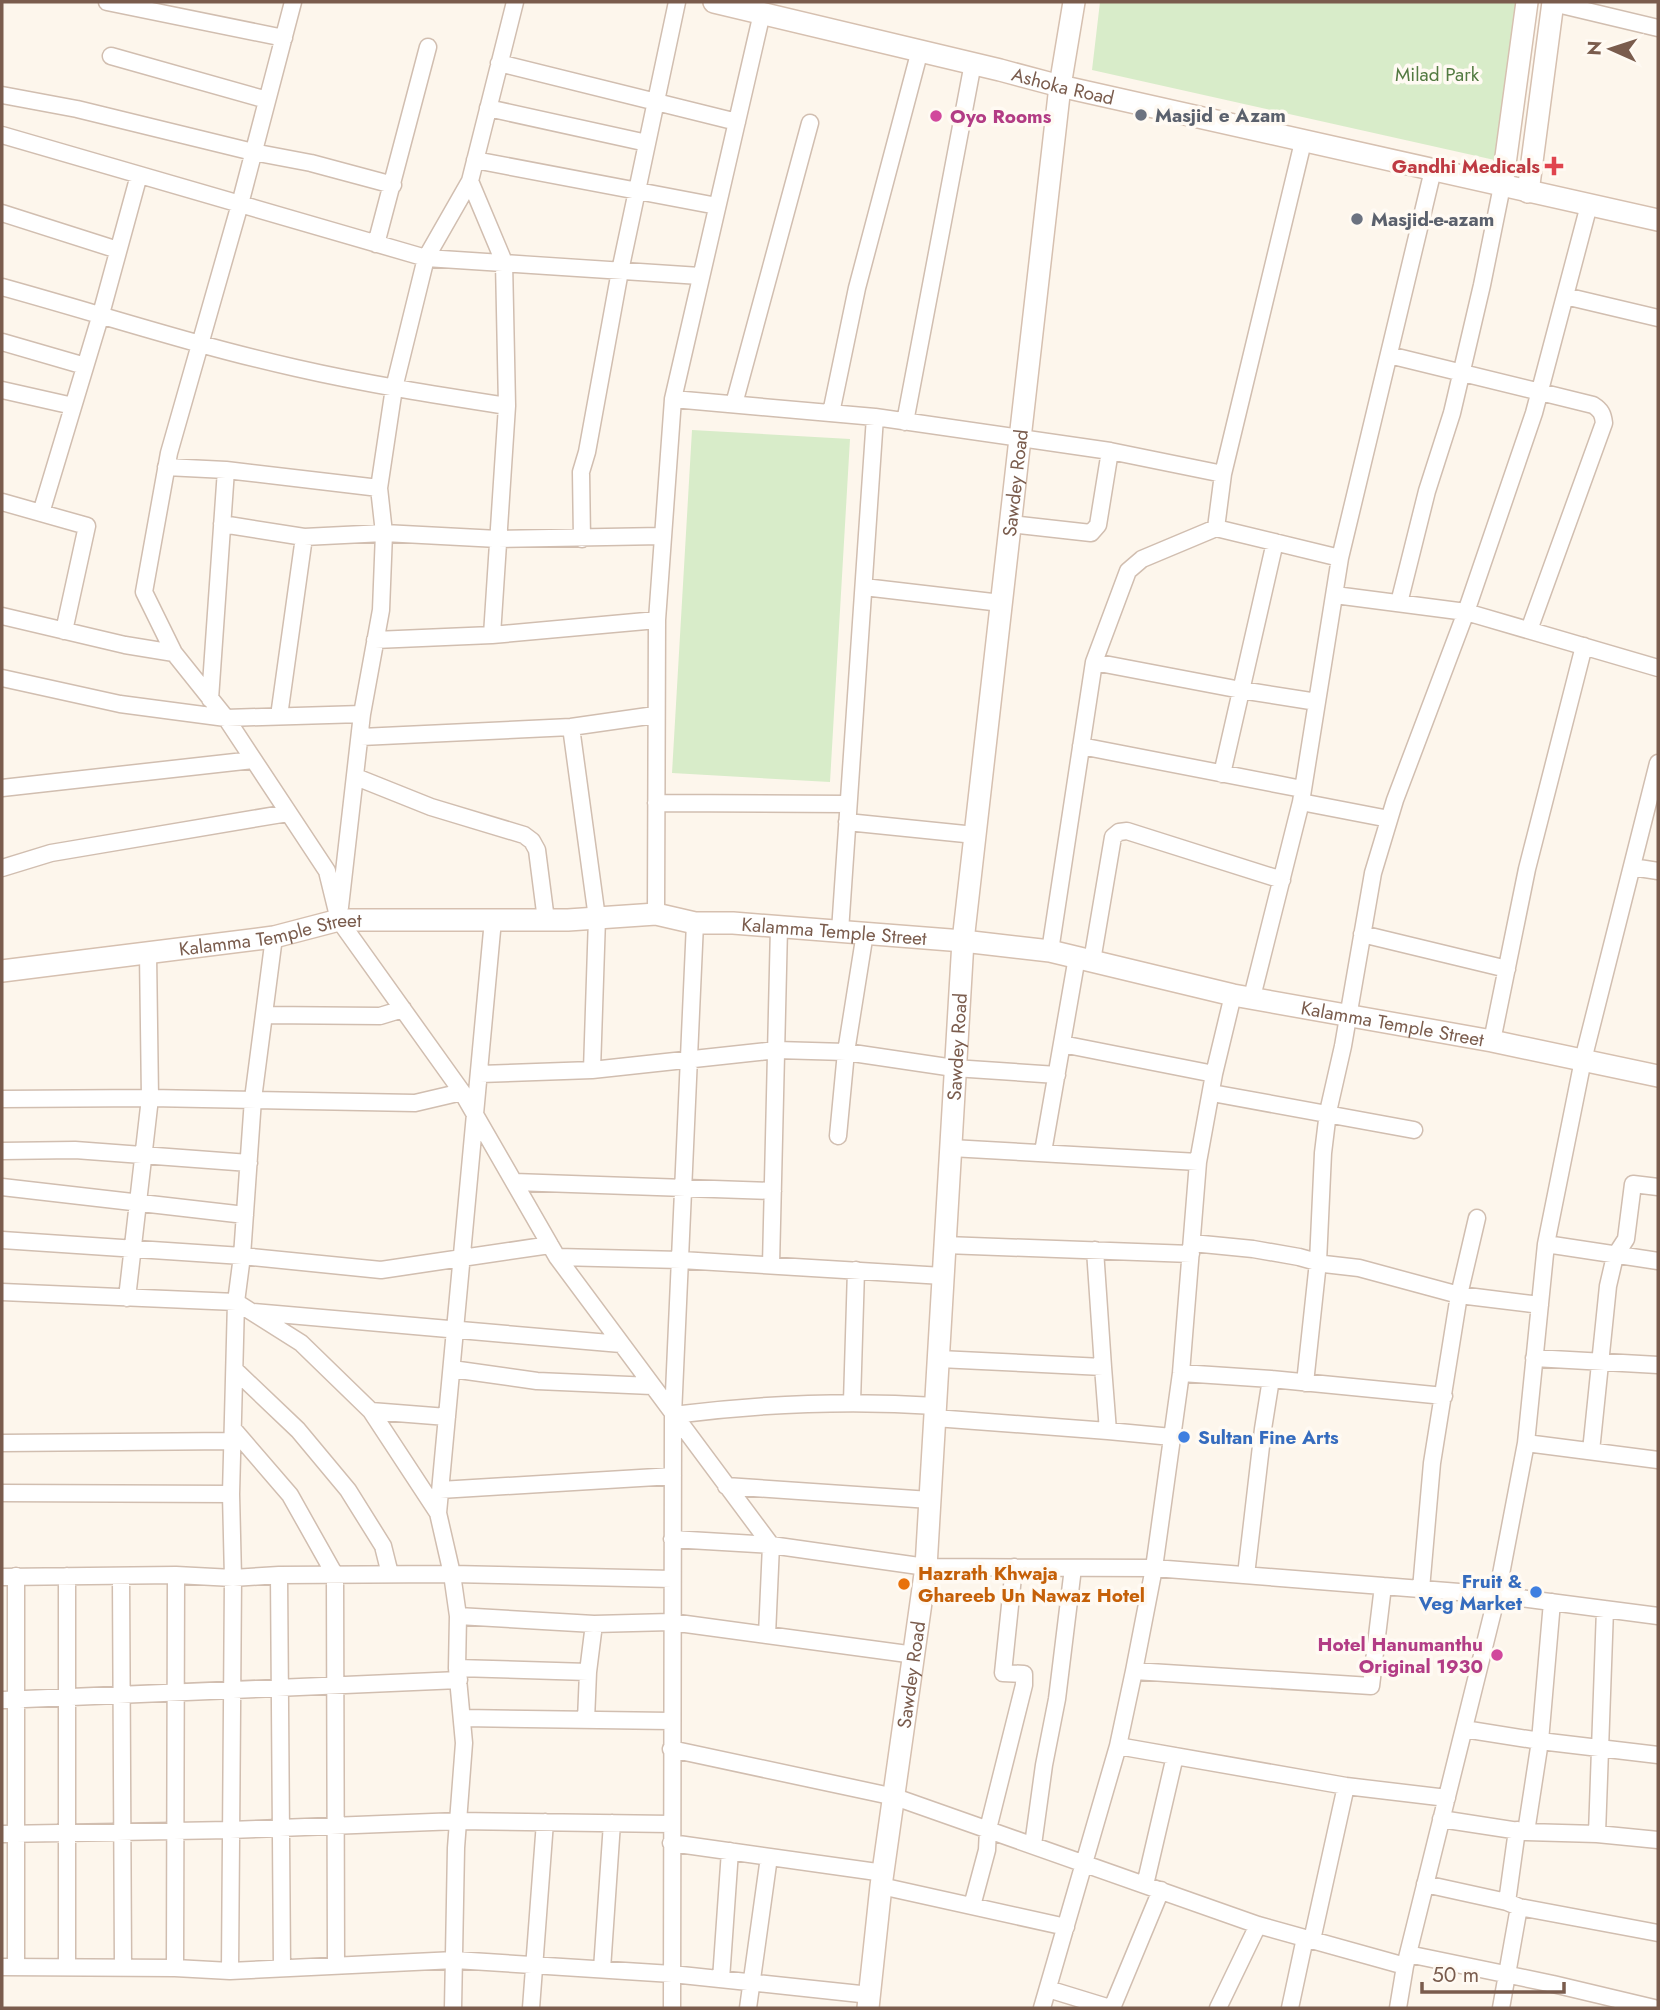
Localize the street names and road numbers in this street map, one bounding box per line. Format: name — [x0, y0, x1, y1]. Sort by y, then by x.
street label: Ashoka Road — [1009, 60, 1117, 111]
street label: Sawdey Road — [995, 428, 1034, 538]
street label: Kalamma Temple Street — [177, 907, 362, 962]
street label: Kalamma Temple Street — [741, 910, 928, 952]
street label: Sawdey Road — [940, 992, 973, 1101]
street label: Kalamma Temple Street — [1299, 994, 1487, 1053]
street label: Sawdey Road — [890, 1620, 932, 1730]

